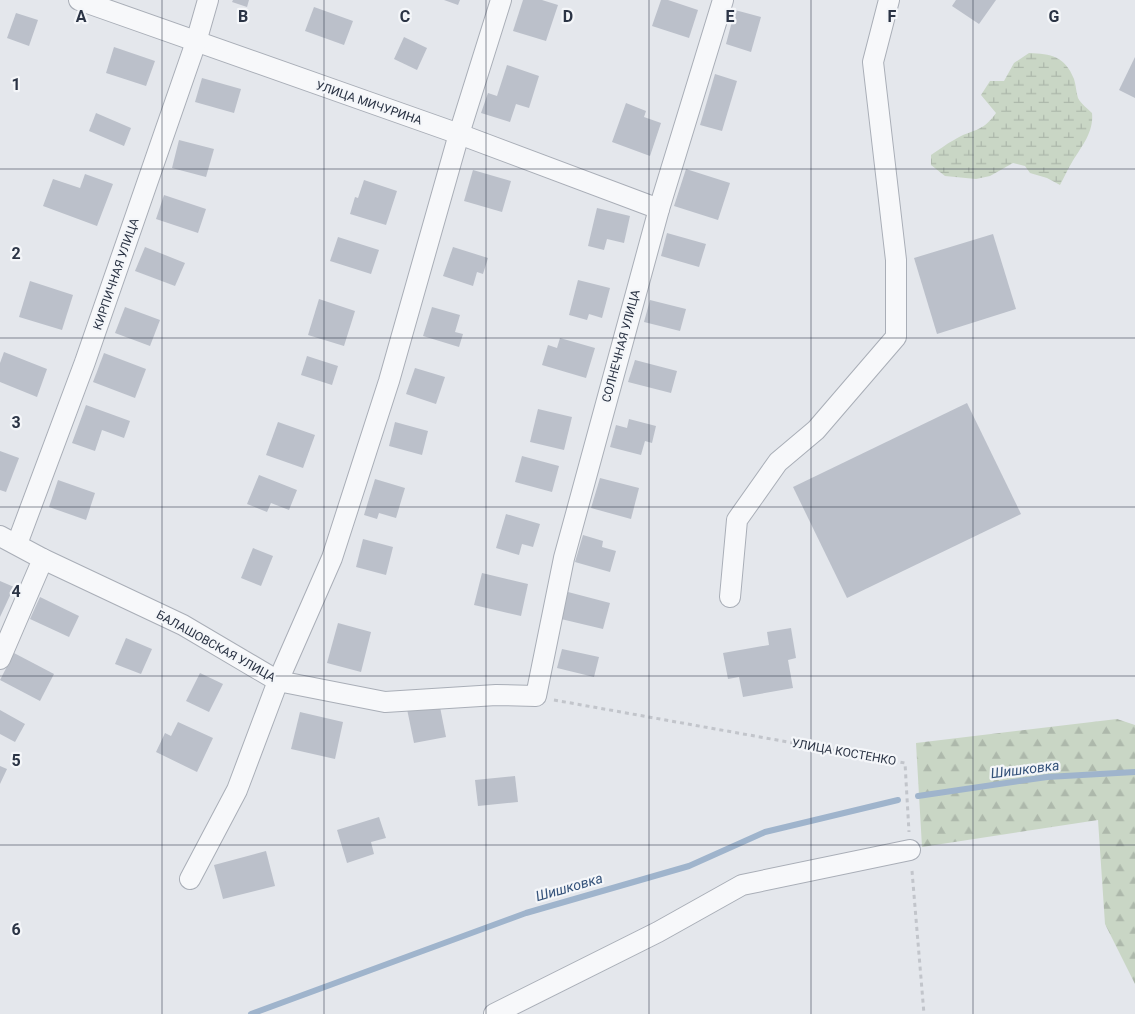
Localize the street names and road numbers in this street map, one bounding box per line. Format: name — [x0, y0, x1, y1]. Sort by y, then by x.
street label: УЛИЦА МИЧУРИНА — [314, 78, 424, 128]
street label: КИРПИЧНАЯ УЛИЦА — [90, 216, 142, 332]
street label: СОЛНЕЧНАЯ УЛИЦА — [599, 288, 643, 404]
street label: БАЛАШОВСКАЯ УЛИЦА — [154, 607, 278, 685]
street label: УЛИЦА КОСТЕНКО — [791, 736, 897, 768]

